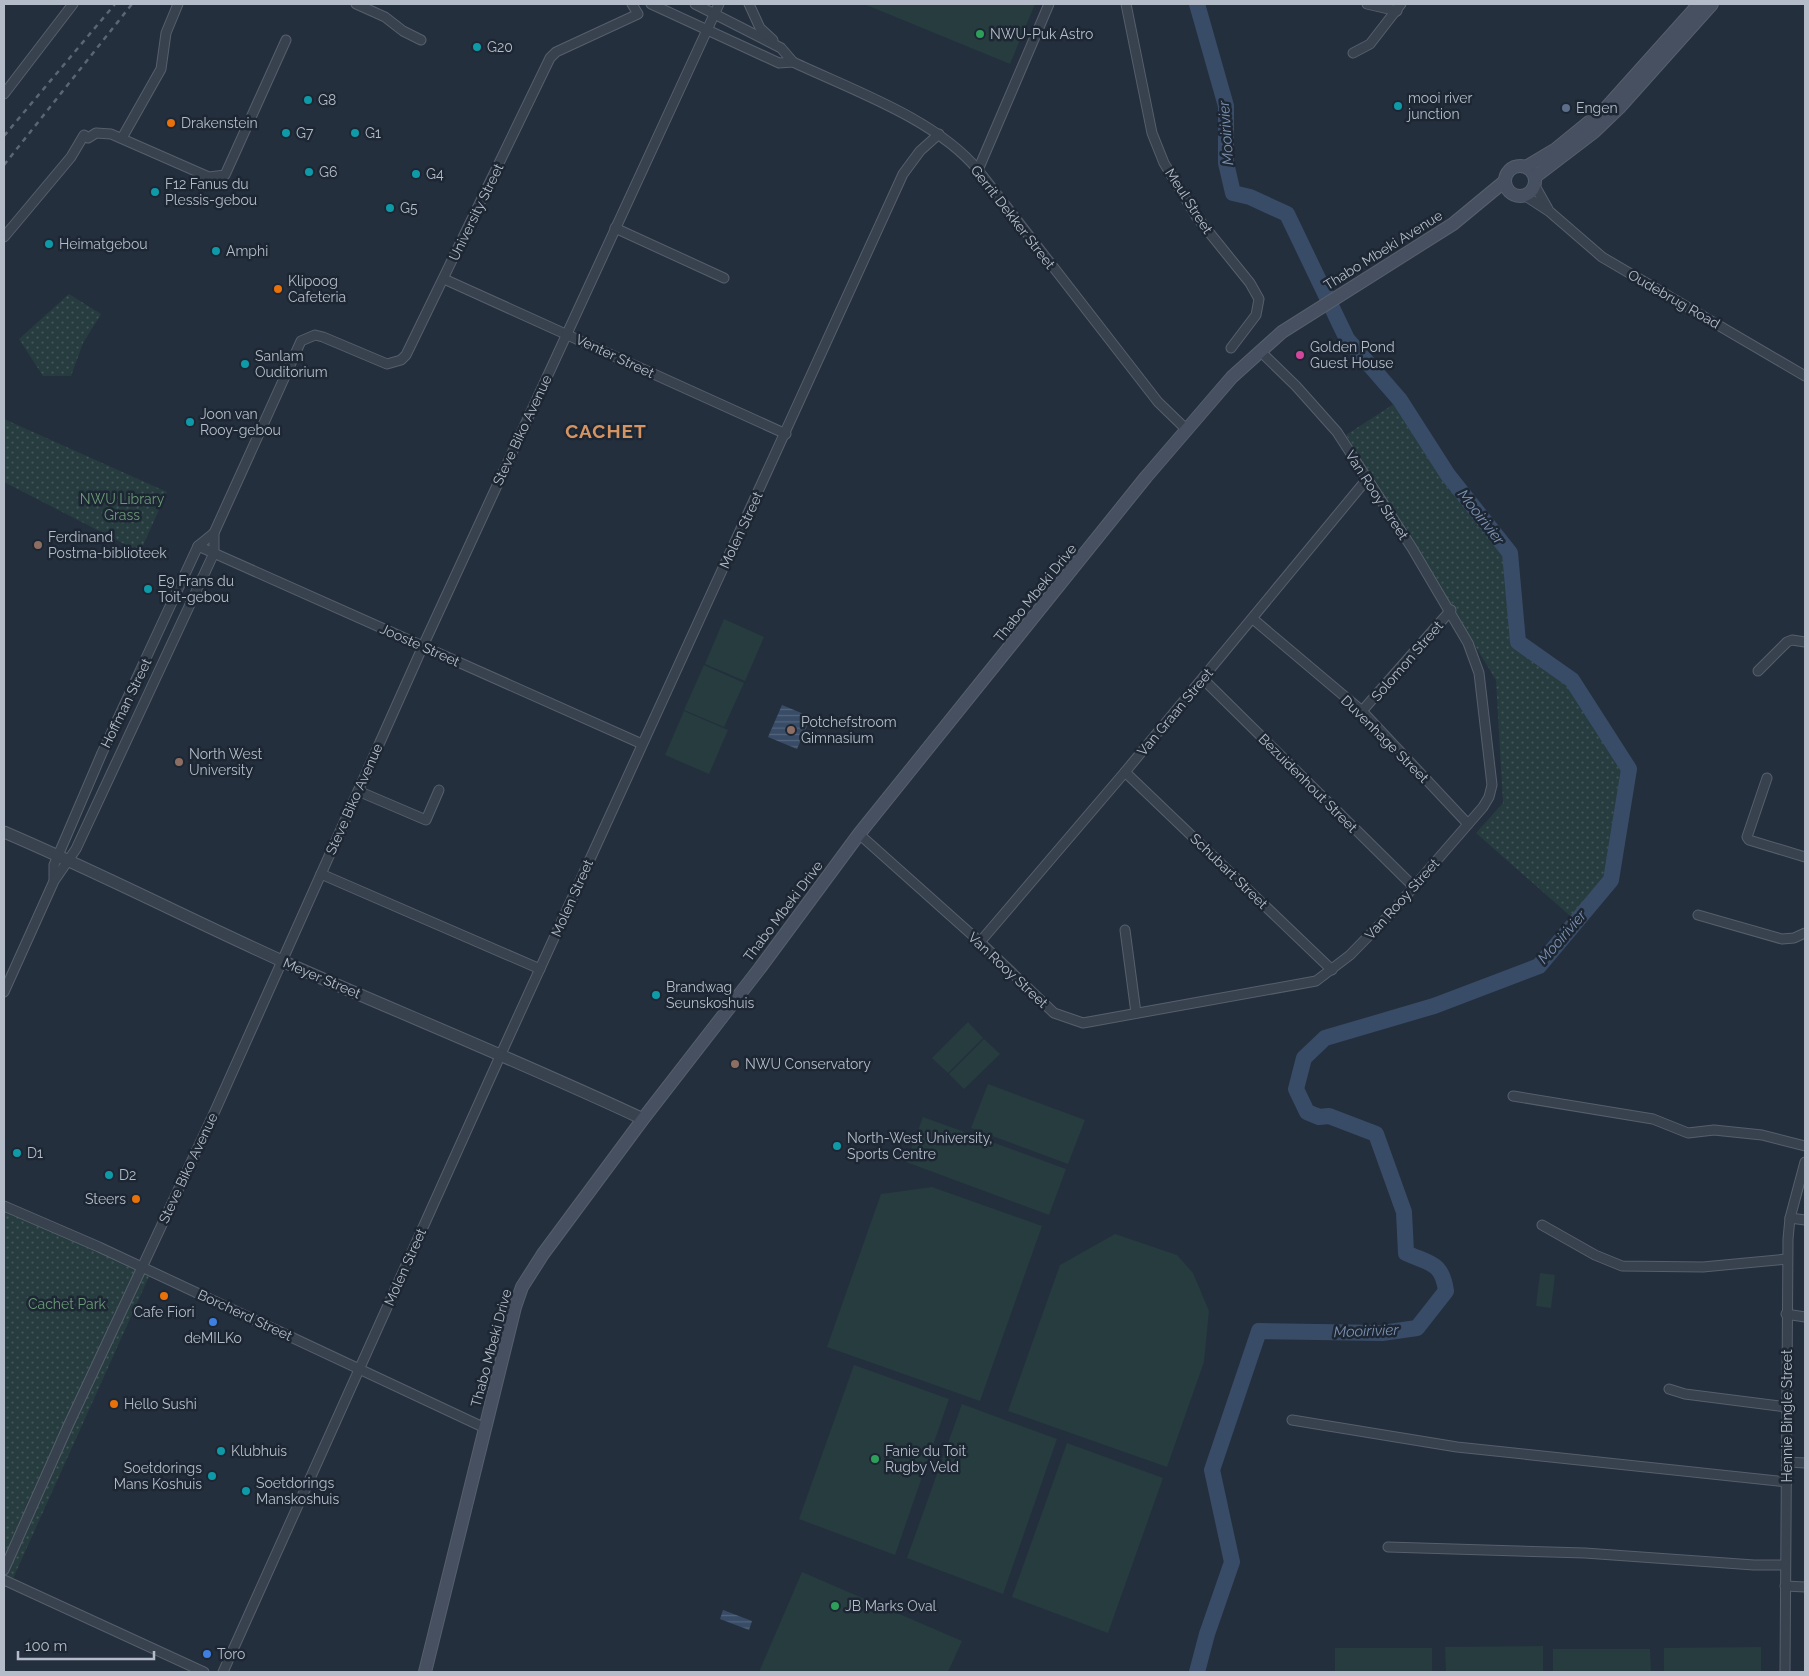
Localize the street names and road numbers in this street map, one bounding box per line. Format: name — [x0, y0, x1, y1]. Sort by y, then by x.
street label: University Street — [446, 161, 507, 263]
street label: Gerrit Dekker Street — [968, 162, 1059, 272]
street label: Meul Street — [1162, 165, 1216, 237]
street label: Thabo Mbeki Avenue — [1321, 207, 1445, 293]
street label: Oudebrug Road — [1625, 266, 1723, 332]
street label: Venter Street — [573, 331, 657, 381]
street label: Steve Biko Avenue — [489, 372, 555, 488]
street label: Van Rooy Street — [1342, 447, 1412, 543]
street label: Molen Street — [716, 489, 766, 571]
street label: Thabo Mbeki Drive — [991, 541, 1079, 645]
street label: Solomon Street — [1368, 618, 1446, 704]
street label: Jooste Street — [378, 620, 462, 670]
street label: Hoffman Street — [97, 655, 155, 750]
street label: Van Graan Street — [1134, 665, 1216, 759]
street label: Duvenhage Street — [1338, 692, 1432, 786]
street label: Bezuidenhout Street — [1255, 730, 1361, 836]
street label: Steve Biko Avenue — [322, 741, 386, 857]
street label: Schubart Street — [1187, 830, 1271, 912]
street label: Van Rooy Street — [1362, 855, 1443, 943]
street label: Molen Street — [548, 857, 596, 939]
street label: Thabo Mbeki Drive — [740, 858, 826, 964]
street label: Van Rooy Street — [965, 929, 1051, 1011]
street label: Meyer Street — [281, 954, 363, 1002]
street label: Steve Biko Avenue — [155, 1110, 221, 1226]
street label: Molen Street — [381, 1226, 429, 1308]
street label: Borcherd Street — [195, 1286, 295, 1344]
street label: Thabo Mbeki Drive — [468, 1287, 514, 1409]
street label: Hennie Bingle Street — [1779, 1349, 1795, 1483]

